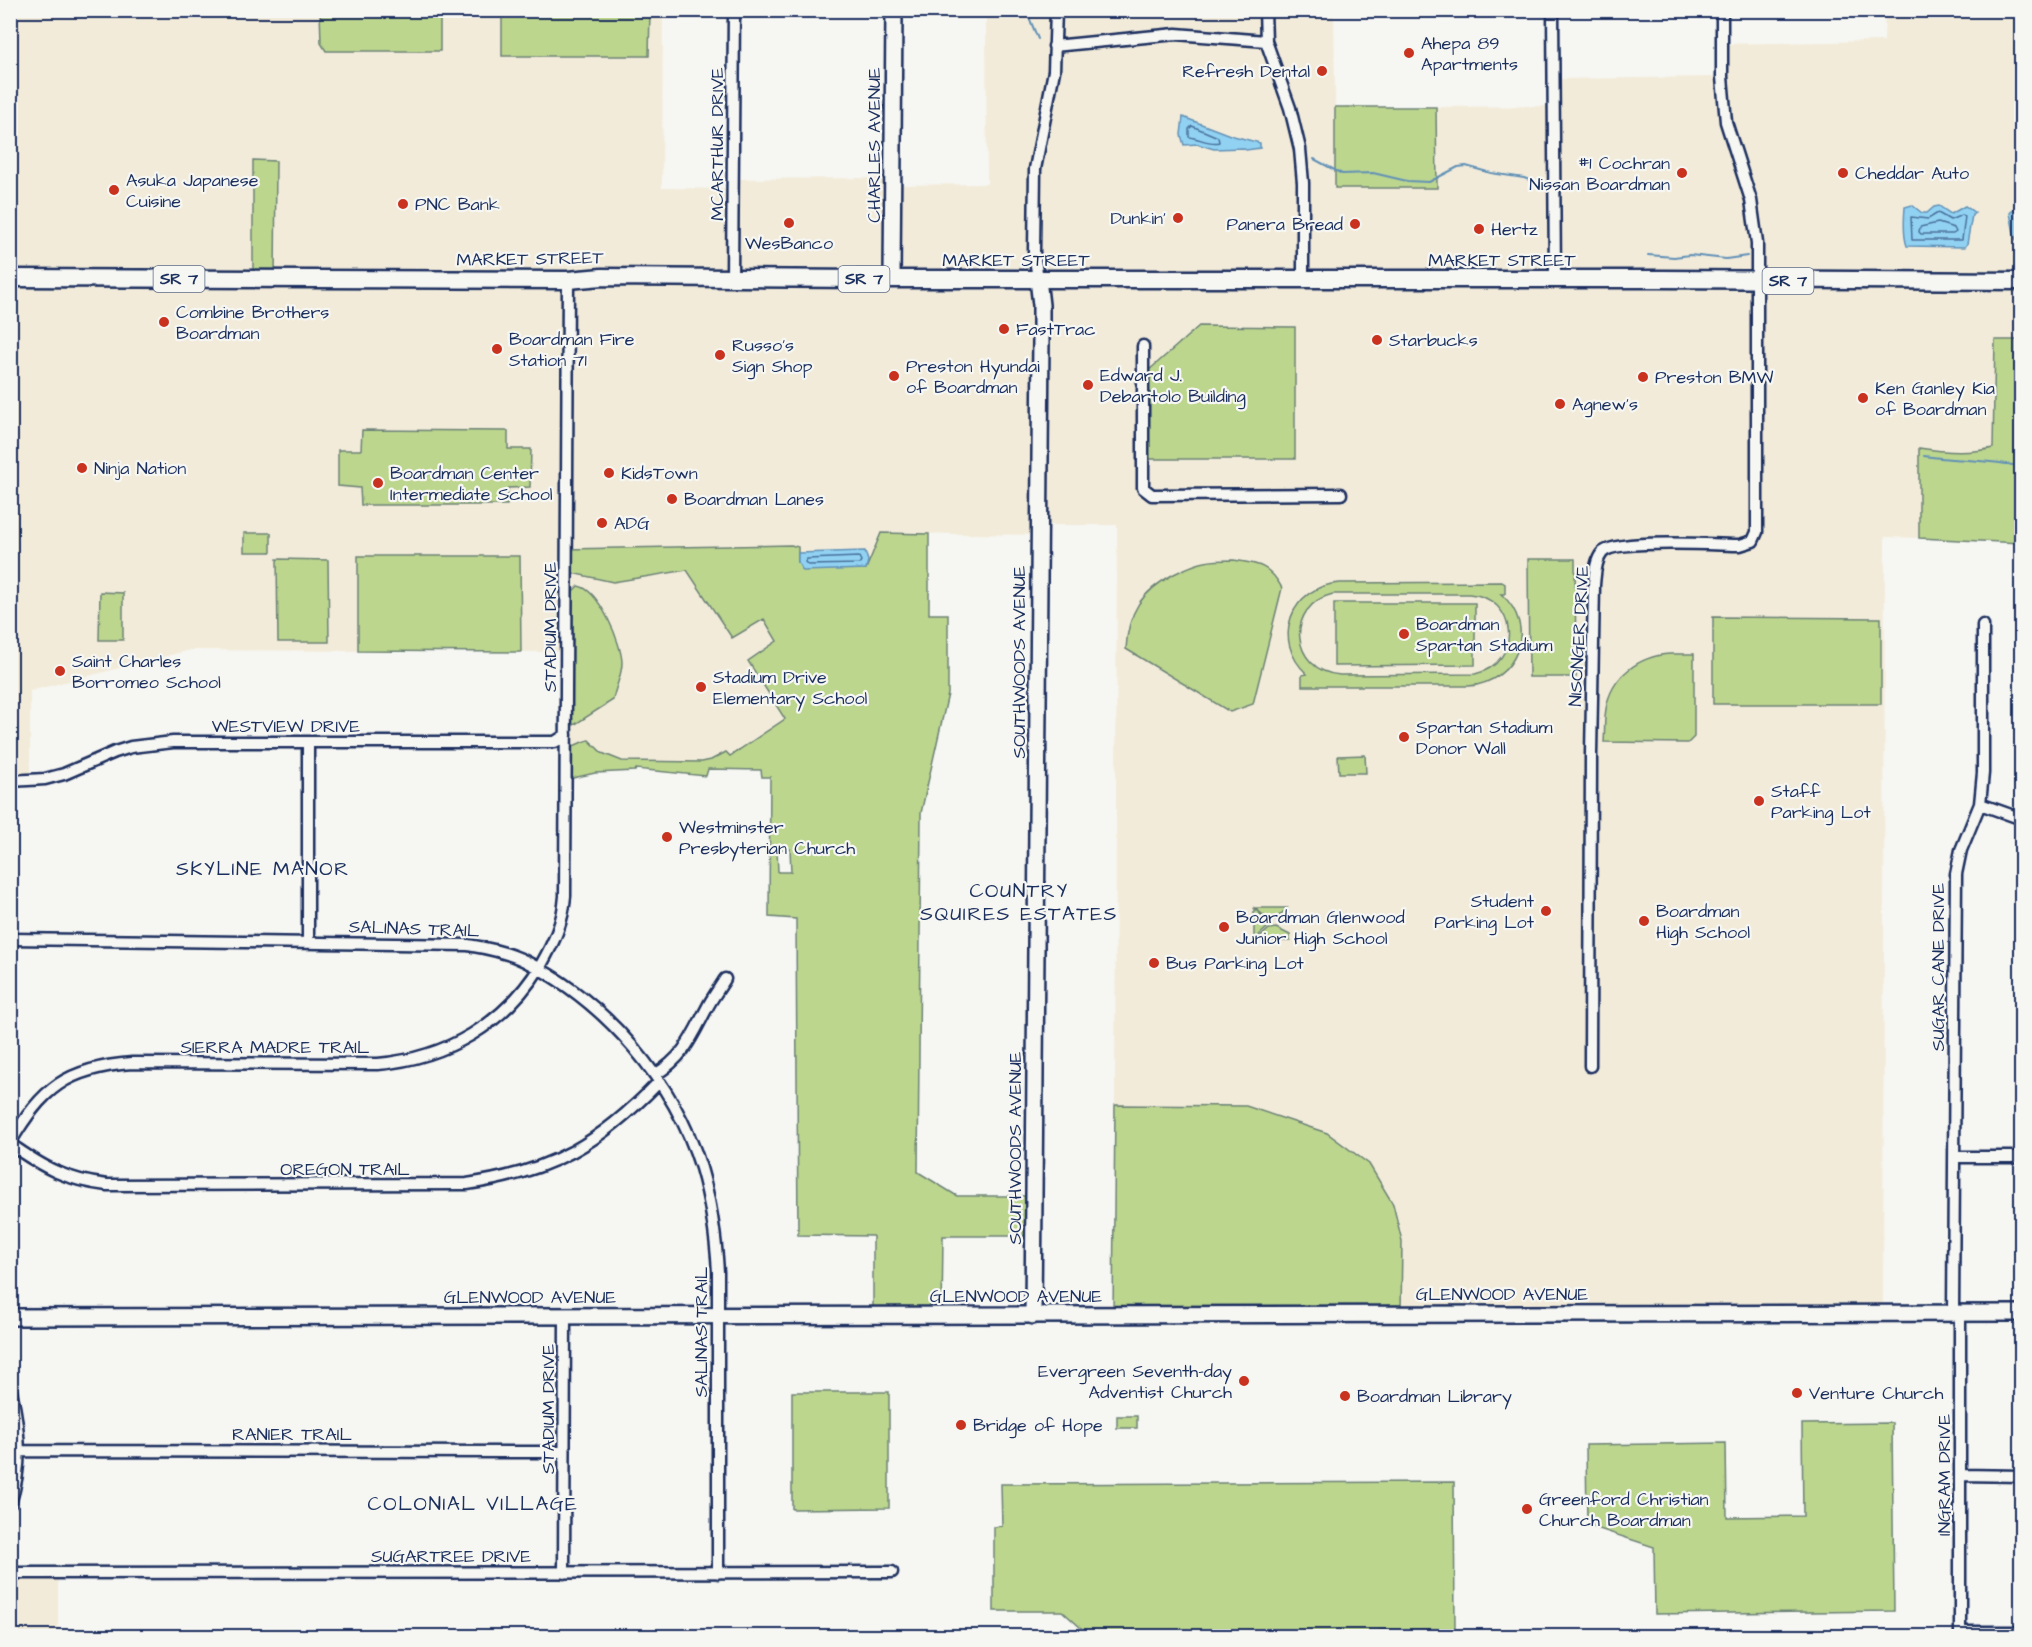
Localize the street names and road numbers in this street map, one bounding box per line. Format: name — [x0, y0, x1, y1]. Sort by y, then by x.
street label: MCARTHUR DRIVE — [705, 67, 730, 221]
street label: CHARLES AVENUE — [862, 67, 887, 223]
street label: MARKET STREET — [456, 245, 605, 273]
street label: MARKET STREET — [942, 248, 1090, 273]
street label: MARKET STREET — [1428, 248, 1576, 273]
road number: SR 7 — [154, 266, 204, 292]
road number: SR 7 — [838, 266, 890, 292]
road number: SR 7 — [1762, 268, 1814, 294]
street label: STADIUM DRIVE — [538, 562, 563, 692]
street label: NISONGER DRIVE — [1563, 564, 1595, 707]
street label: SOUTHWOODS AVENUE — [1007, 565, 1032, 758]
street label: WESTVIEW DRIVE — [212, 714, 361, 739]
street label: SUGAR CANE DRIVE — [1926, 883, 1951, 1051]
street label: SALINAS TRAIL — [348, 914, 480, 944]
street label: SIERRA MADRE TRAIL — [181, 1035, 370, 1060]
street label: SOUTHWOODS AVENUE — [1003, 1051, 1028, 1244]
street label: OREGON TRAIL — [280, 1157, 410, 1182]
street label: SALINAS TRAIL — [689, 1266, 714, 1397]
street label: GLENWOOD AVENUE — [1416, 1282, 1588, 1307]
street label: GLENWOOD AVENUE — [930, 1284, 1102, 1309]
street label: GLENWOOD AVENUE — [444, 1285, 616, 1310]
street label: STADIUM DRIVE — [536, 1344, 561, 1474]
street label: INGRAM DRIVE — [1932, 1414, 1957, 1536]
street label: RANIER TRAIL — [232, 1422, 352, 1447]
street label: SUGARTREE DRIVE — [371, 1544, 531, 1569]

